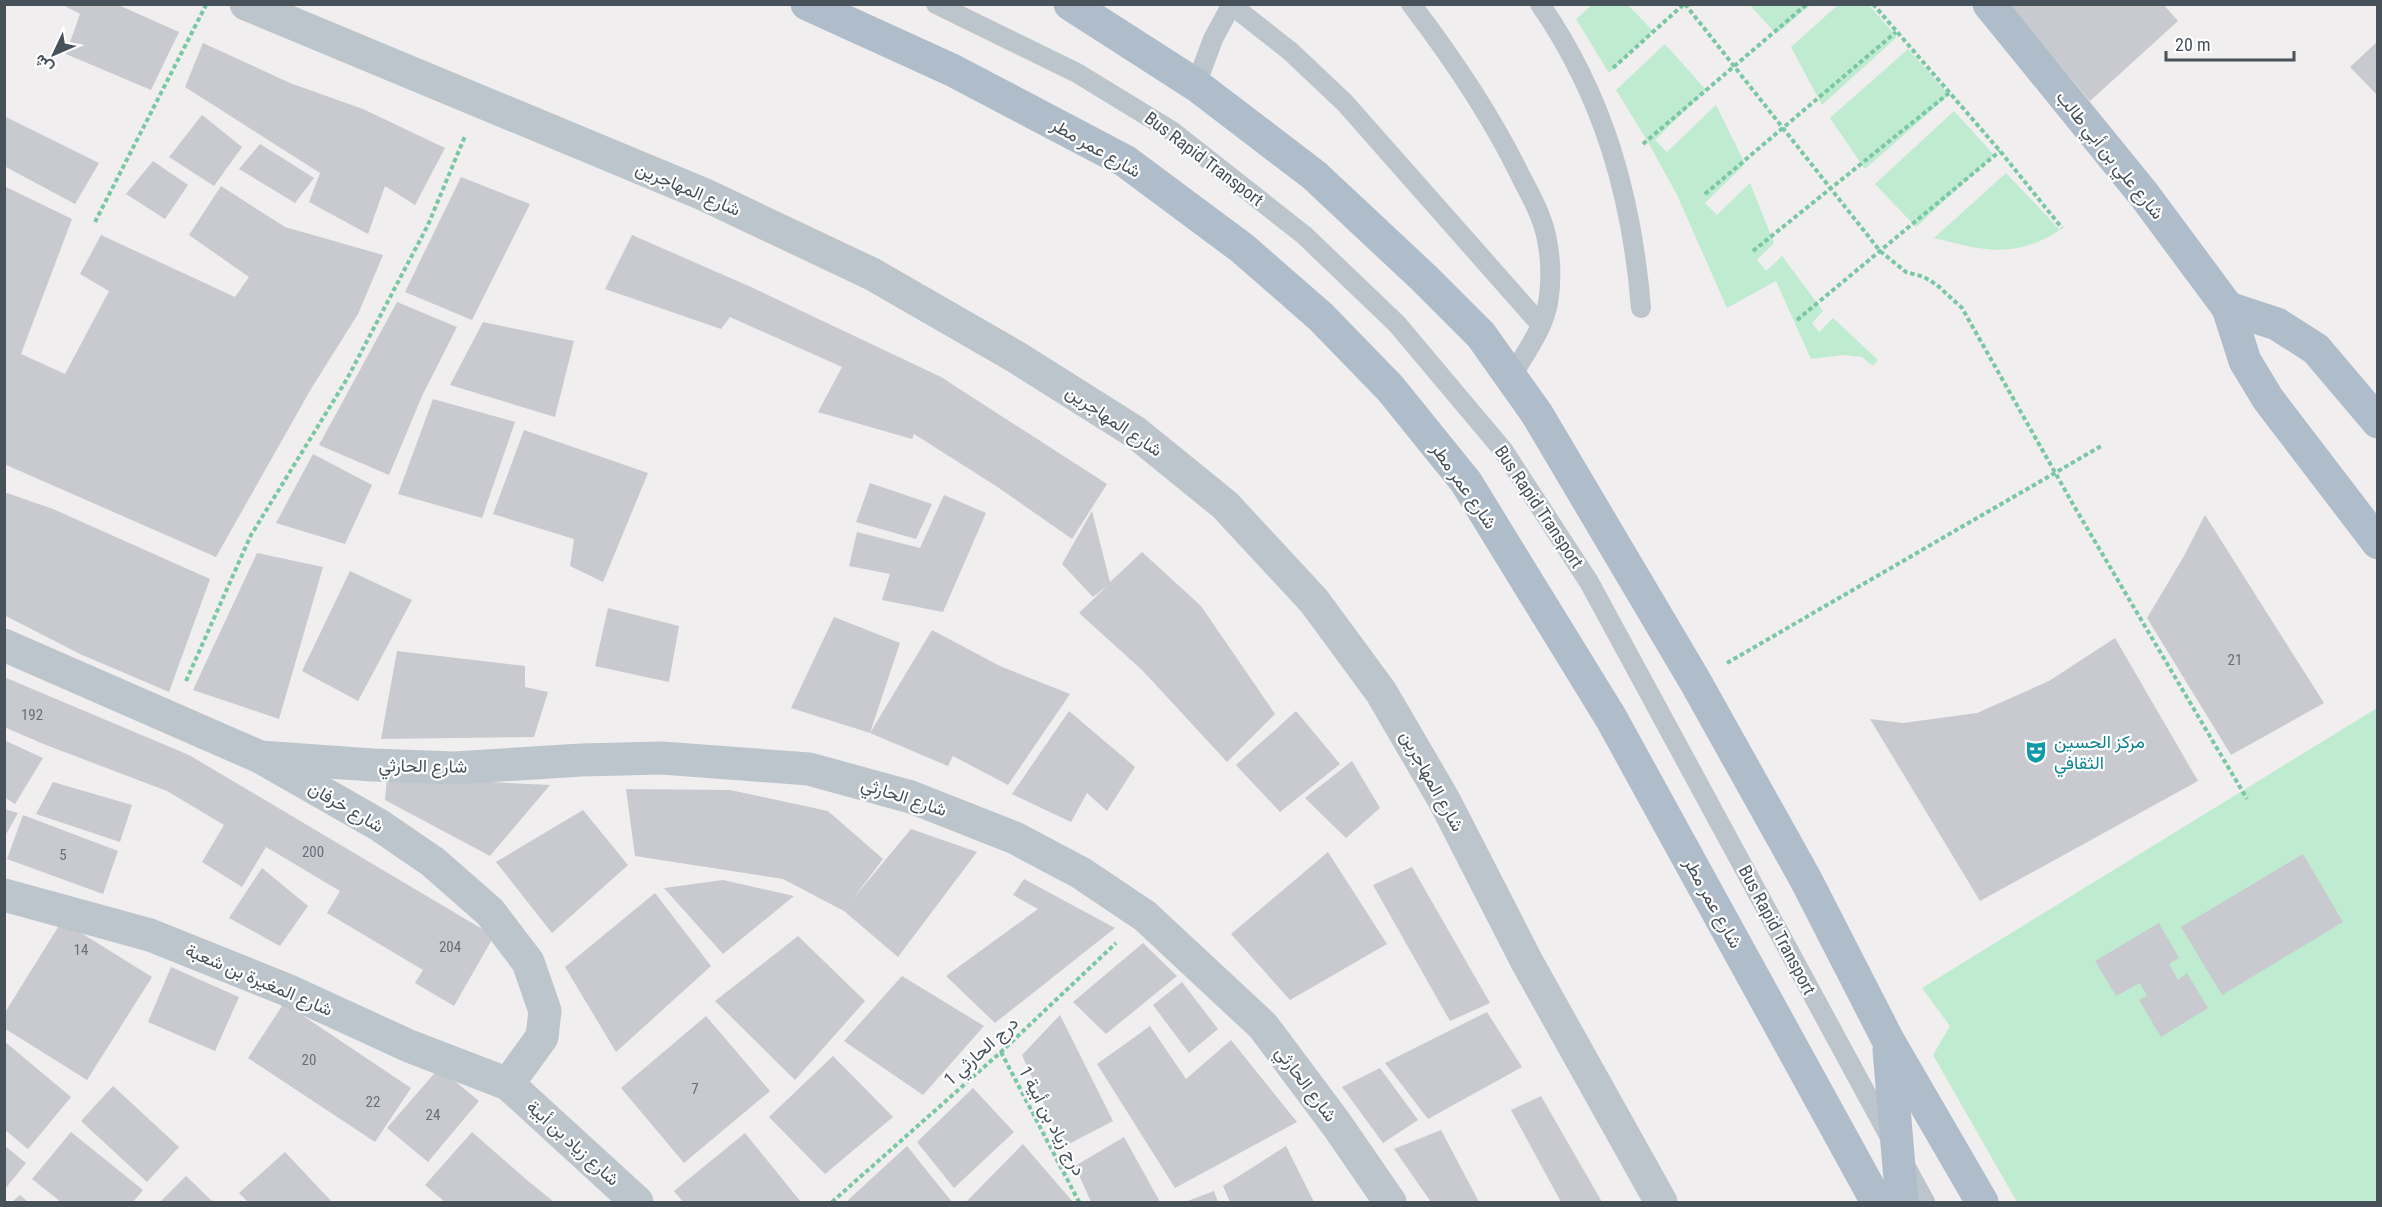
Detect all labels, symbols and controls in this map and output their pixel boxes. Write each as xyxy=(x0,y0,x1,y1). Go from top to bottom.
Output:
north arrow xyxy=(24,24,84,84)
scale bar xyxy=(2166,24,2294,62)
text: 20 m xyxy=(2175,34,2210,55)
text: ش xyxy=(30,51,57,78)
street label: شارع علي بن أبي طالب xyxy=(2048,86,2169,226)
street label: Bus Rapid Transport xyxy=(1141,107,1268,210)
street label: شارع عمر مطر xyxy=(1046,113,1145,183)
street label: شارع المهاجرين xyxy=(632,157,744,222)
street label: شارع المهاجرين xyxy=(1061,381,1167,462)
street label: شارع عمر مطر xyxy=(1425,438,1502,534)
street label: Bus Rapid Transport xyxy=(1491,441,1588,572)
house number: 21 xyxy=(2228,651,2242,669)
house number: 192 xyxy=(21,706,43,724)
street label: شارع المهاجرين xyxy=(1394,727,1469,836)
place label: مركز الحسين الثقافي xyxy=(2054,731,2145,778)
theatre icon: مركز الحسين الثقافي xyxy=(2023,739,2049,765)
street label: شارع الحارثي xyxy=(378,754,468,782)
street label: شارع الحارثي xyxy=(857,773,950,825)
street label: شارع خرفان xyxy=(304,777,388,838)
house number: 200 xyxy=(302,843,324,861)
house number: 5 xyxy=(59,846,67,864)
street label: شارع عمر مطر xyxy=(1678,853,1747,952)
street label: Bus Rapid Transport xyxy=(1735,862,1820,998)
house number: 204 xyxy=(439,938,461,956)
street label: شارع المغيرة بن شعبة xyxy=(182,939,336,1022)
house number: 14 xyxy=(74,941,88,959)
street label: درج الحارثي 1 xyxy=(939,1012,1025,1093)
street label: شارع الحارثي xyxy=(1267,1042,1342,1128)
house number: 20 xyxy=(302,1051,316,1069)
street label: درج زياد بن أبية 1 xyxy=(1013,1062,1090,1180)
house number: 7 xyxy=(691,1080,699,1098)
house number: 22 xyxy=(366,1093,380,1111)
street label: شارع زياد بن أبية xyxy=(521,1096,624,1191)
house number: 24 xyxy=(426,1106,440,1124)

